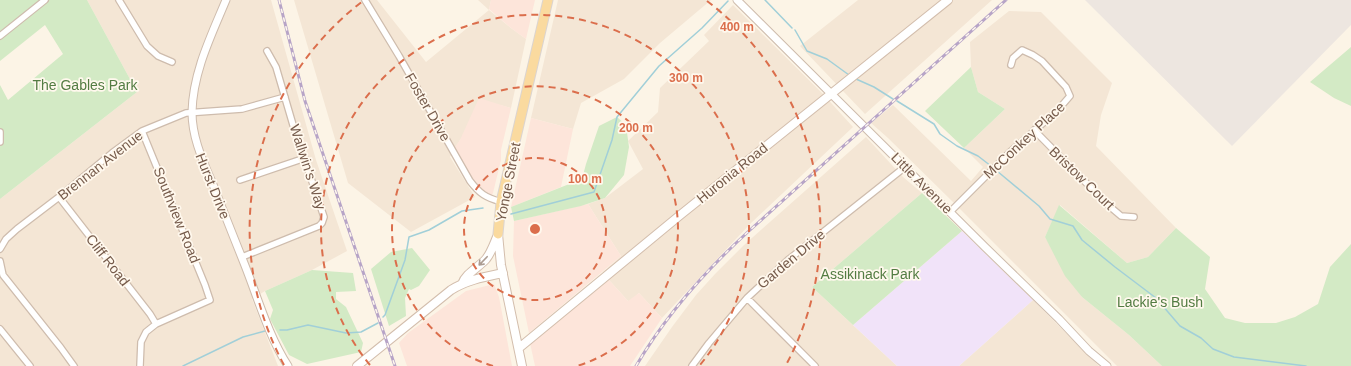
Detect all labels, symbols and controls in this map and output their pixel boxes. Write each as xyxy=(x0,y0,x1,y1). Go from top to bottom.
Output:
text: 400 m xyxy=(720,20,754,34)
street label: Foster Drive xyxy=(402,70,454,144)
text: 300 m xyxy=(669,71,703,85)
park label: The Gables Park xyxy=(32,77,139,93)
street label: McConkey Place xyxy=(980,98,1068,182)
text: 200 m xyxy=(619,121,653,135)
street label: Wallwin's Way xyxy=(287,122,329,212)
street label: Brennan Avenue xyxy=(54,127,146,203)
street label: Huronia Road xyxy=(693,140,771,206)
street label: Yonge Street xyxy=(492,141,524,223)
street label: Bristow Court xyxy=(1046,143,1118,213)
street label: Little Avenue xyxy=(888,149,956,217)
street label: Hurst Drive xyxy=(192,151,234,222)
street label: Southview Road xyxy=(150,165,204,265)
text: 100 m xyxy=(568,172,602,186)
centre of rings xyxy=(528,222,542,236)
street label: Garden Drive xyxy=(754,226,828,292)
street label: Cliff Road xyxy=(83,231,133,289)
one-way arrow xyxy=(478,256,488,266)
park label: Assikinack Park xyxy=(821,266,920,282)
park label: Lackie's Bush xyxy=(1117,294,1203,310)

